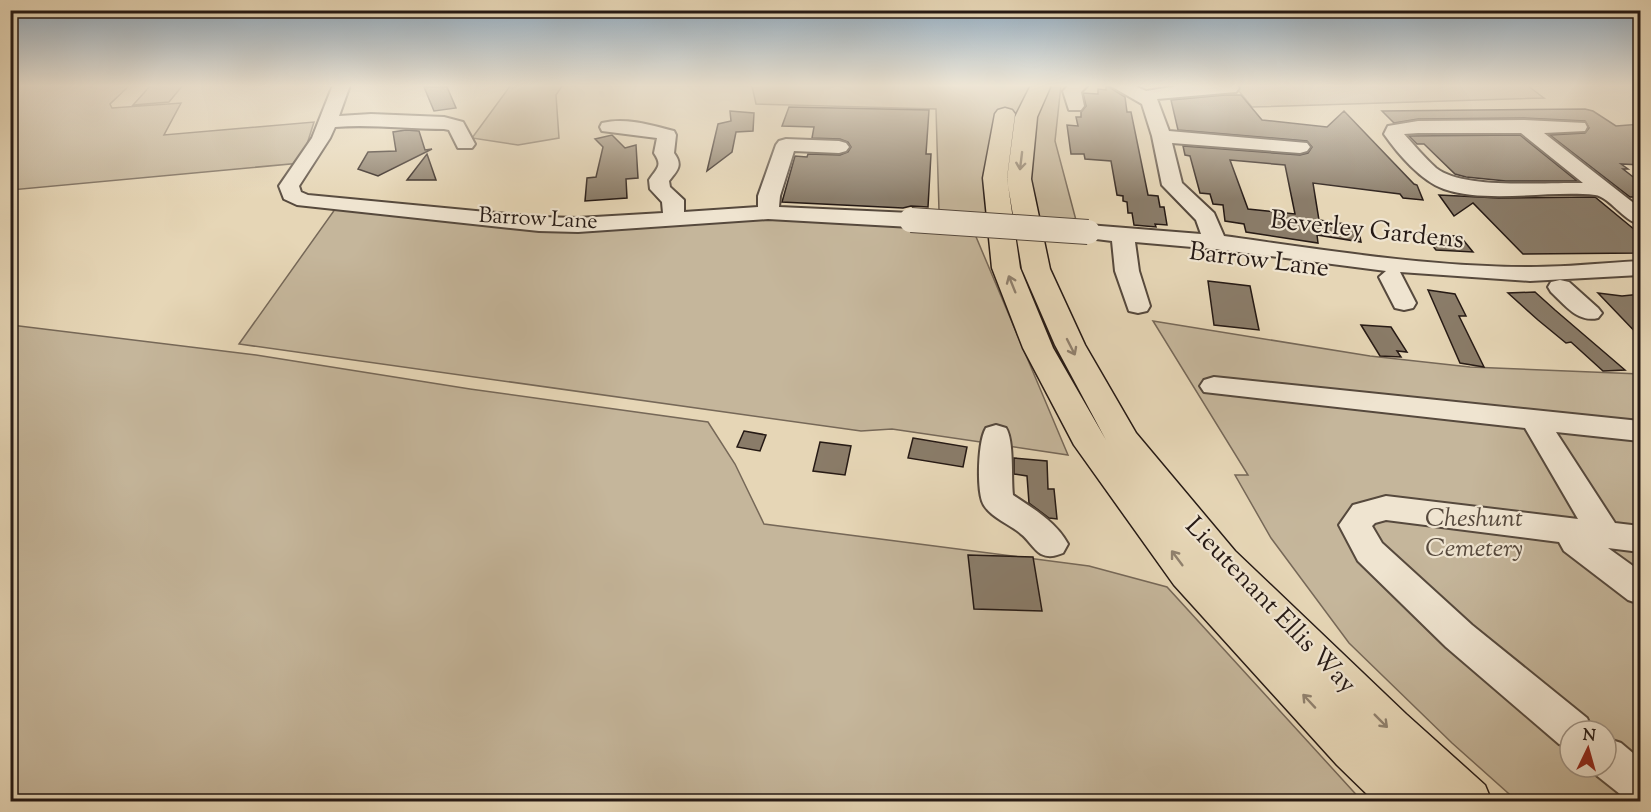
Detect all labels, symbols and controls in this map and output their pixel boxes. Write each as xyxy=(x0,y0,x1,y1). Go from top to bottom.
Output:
one-way arrow xyxy=(1015,151,1026,171)
street label: Barrow Lane xyxy=(478,201,598,239)
street label: Beverley Gardens xyxy=(1268,202,1466,260)
street label: Barrow Lane xyxy=(1187,234,1331,288)
one-way arrow xyxy=(1006,276,1017,294)
one-way arrow xyxy=(1066,337,1078,355)
park label: Cheshunt Cemetery xyxy=(1425,501,1523,568)
street label: Lieutenant Ellis Way xyxy=(1176,509,1364,703)
one-way arrow xyxy=(1170,551,1183,567)
one-way arrow xyxy=(1302,694,1316,709)
one-way arrow xyxy=(1374,714,1389,729)
north arrow xyxy=(1558,719,1618,779)
text: N xyxy=(1582,725,1597,749)

